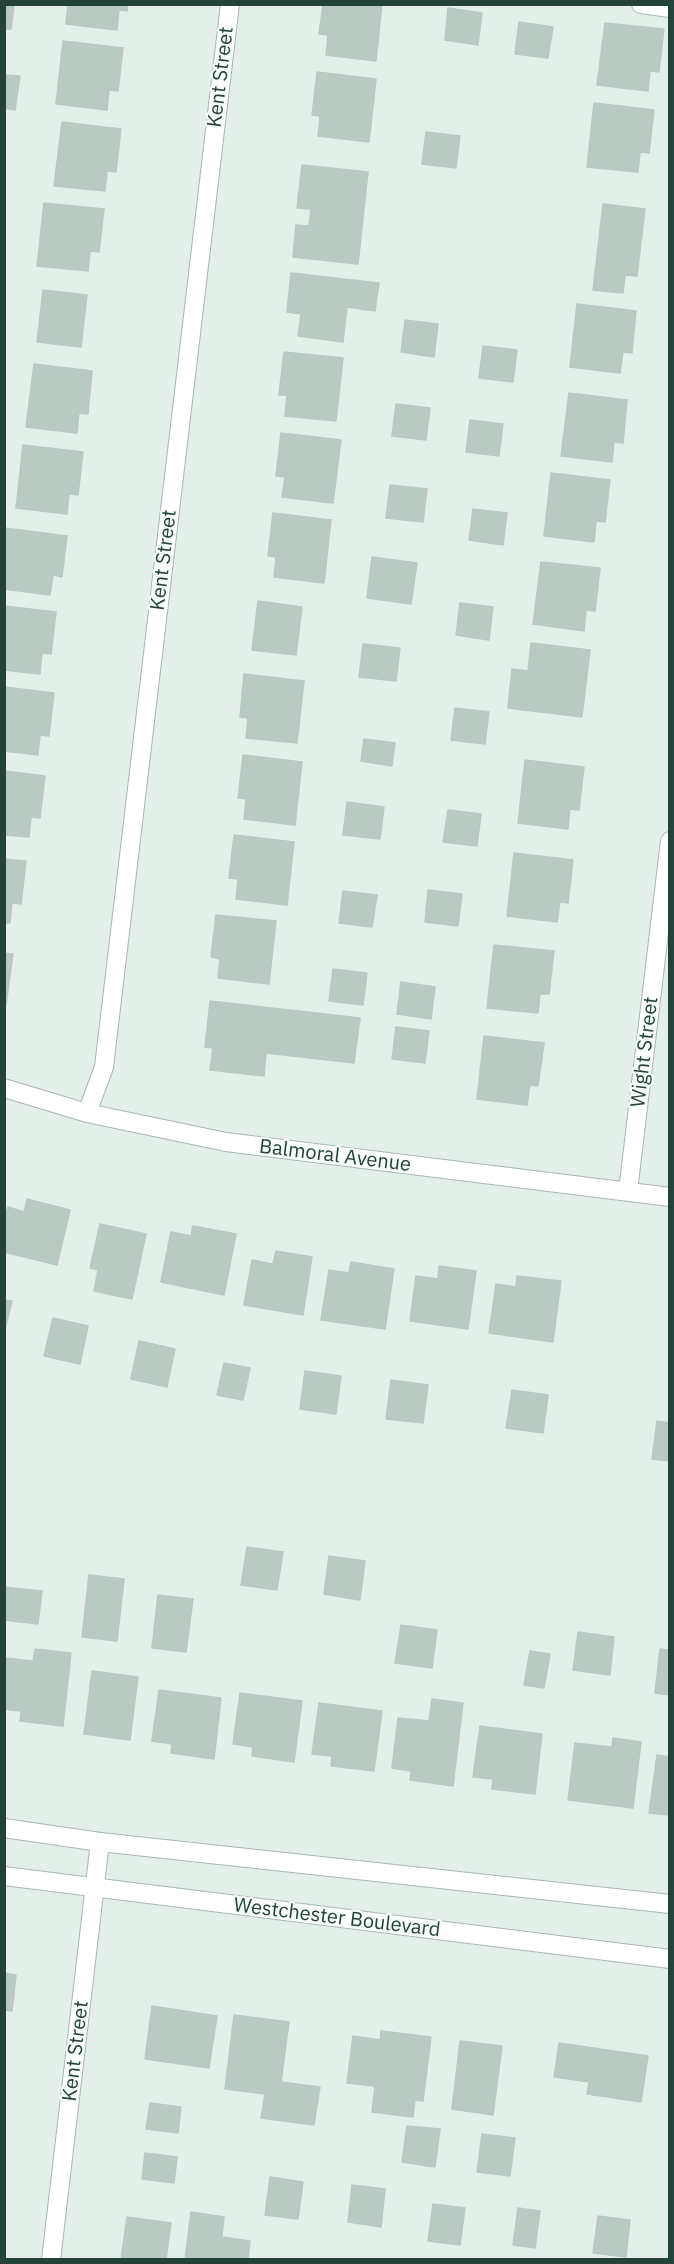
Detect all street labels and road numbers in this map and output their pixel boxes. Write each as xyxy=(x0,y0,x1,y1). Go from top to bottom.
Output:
street label: Kent Street xyxy=(203,25,239,129)
street label: Kent Street xyxy=(146,508,182,612)
street label: Wight Street xyxy=(626,995,664,1109)
street label: Balmoral Avenue xyxy=(258,1135,412,1177)
street label: Westchester Boulevard xyxy=(232,1893,442,1943)
street label: Kent Street xyxy=(58,1999,94,2103)

